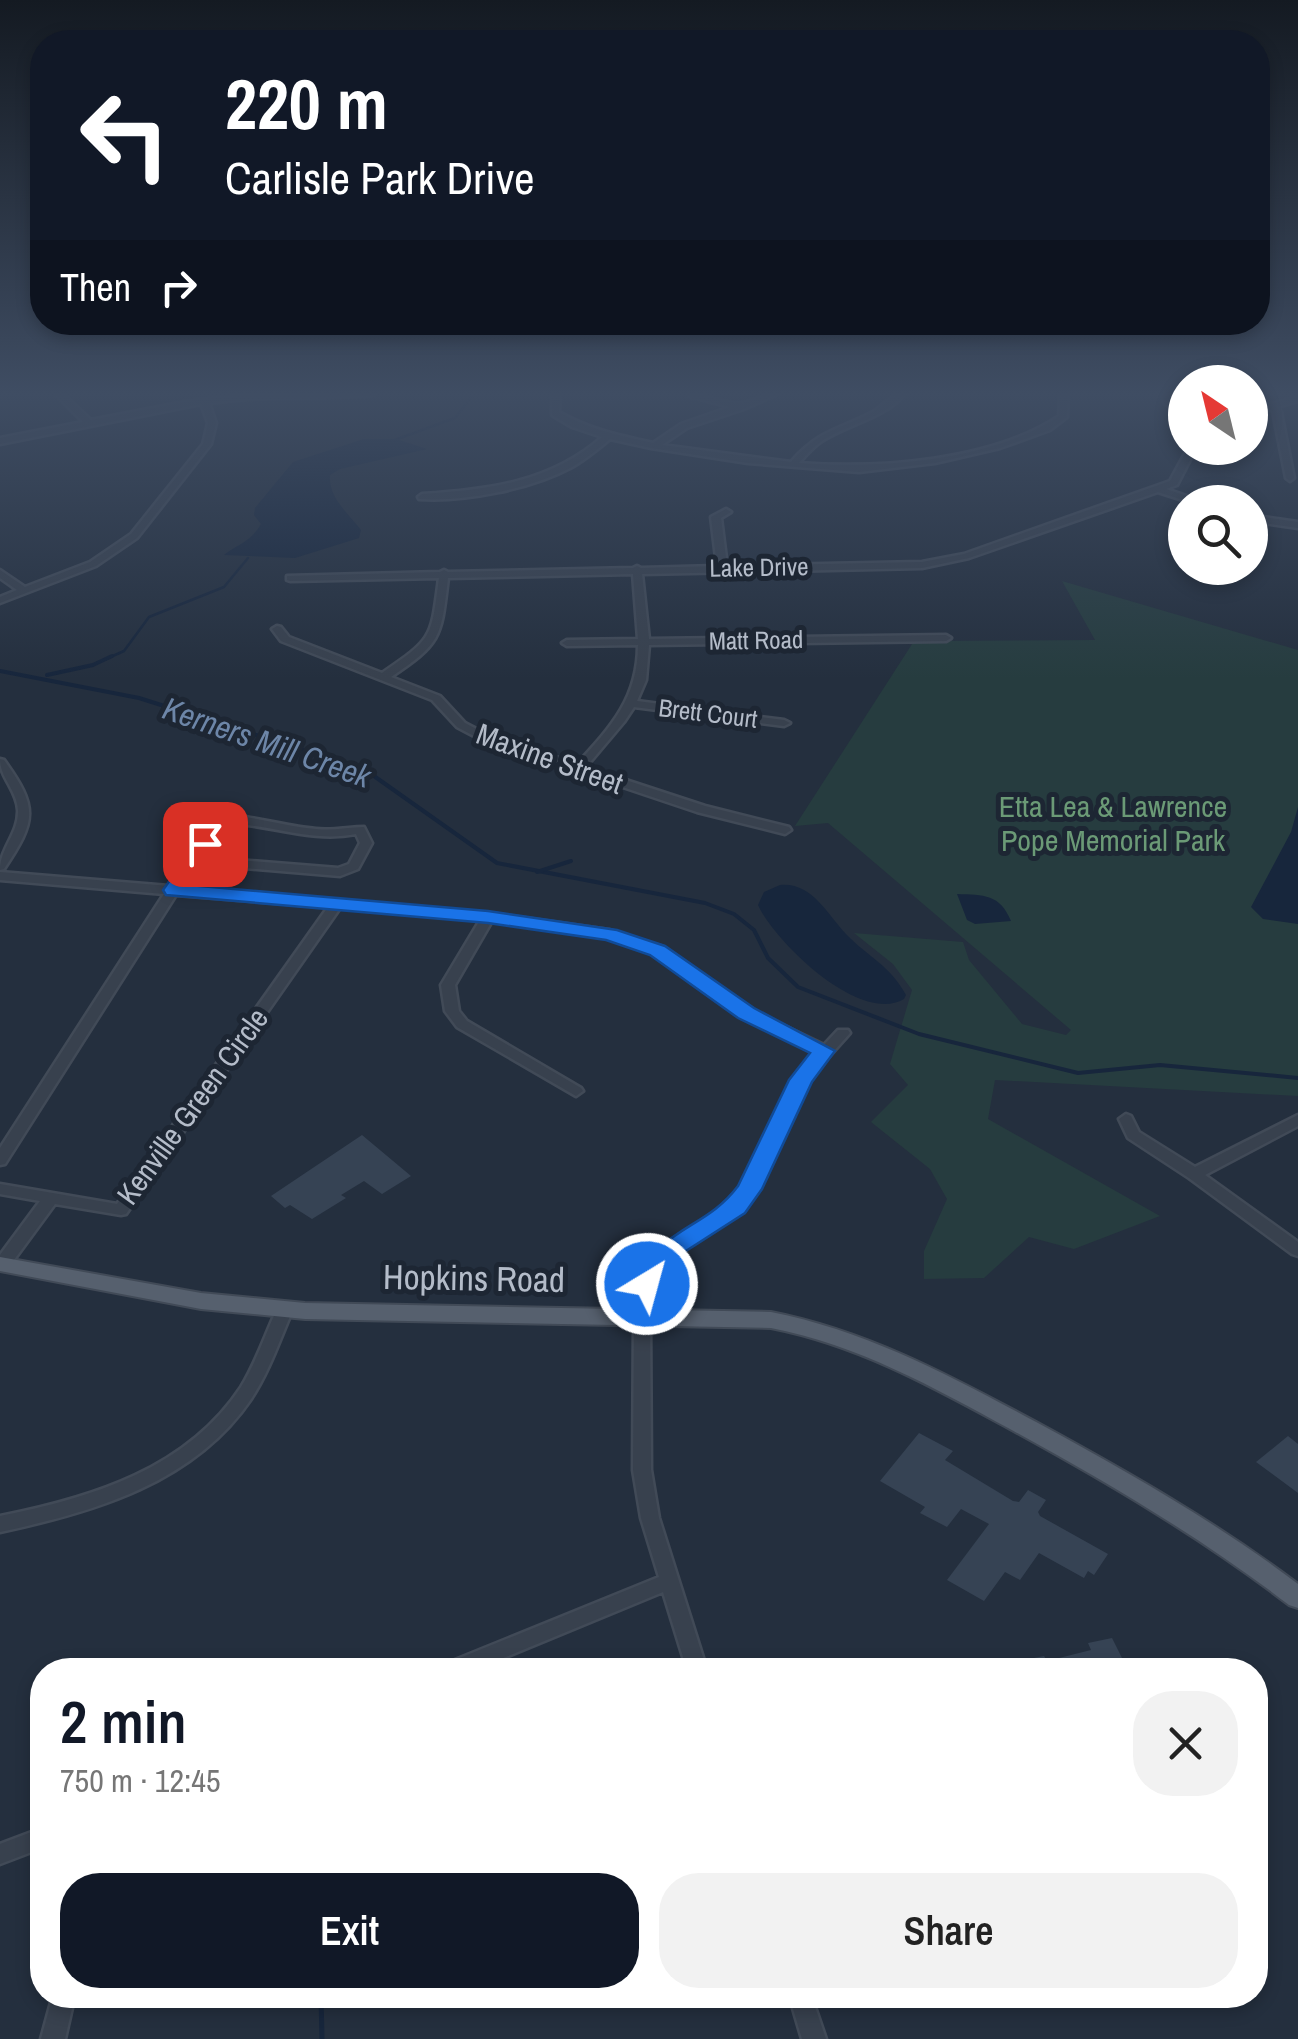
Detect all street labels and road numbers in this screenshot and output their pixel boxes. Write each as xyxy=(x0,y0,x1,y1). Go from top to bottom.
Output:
street label: Lake Drive xyxy=(709,549,809,585)
street label: Matt Road xyxy=(708,622,804,658)
street label: Brett Court xyxy=(657,690,760,736)
street label: Maxine Street xyxy=(471,713,629,803)
street label: Kenville Green Circle xyxy=(107,1000,277,1212)
street label: Hopkins Road xyxy=(383,1253,565,1303)

